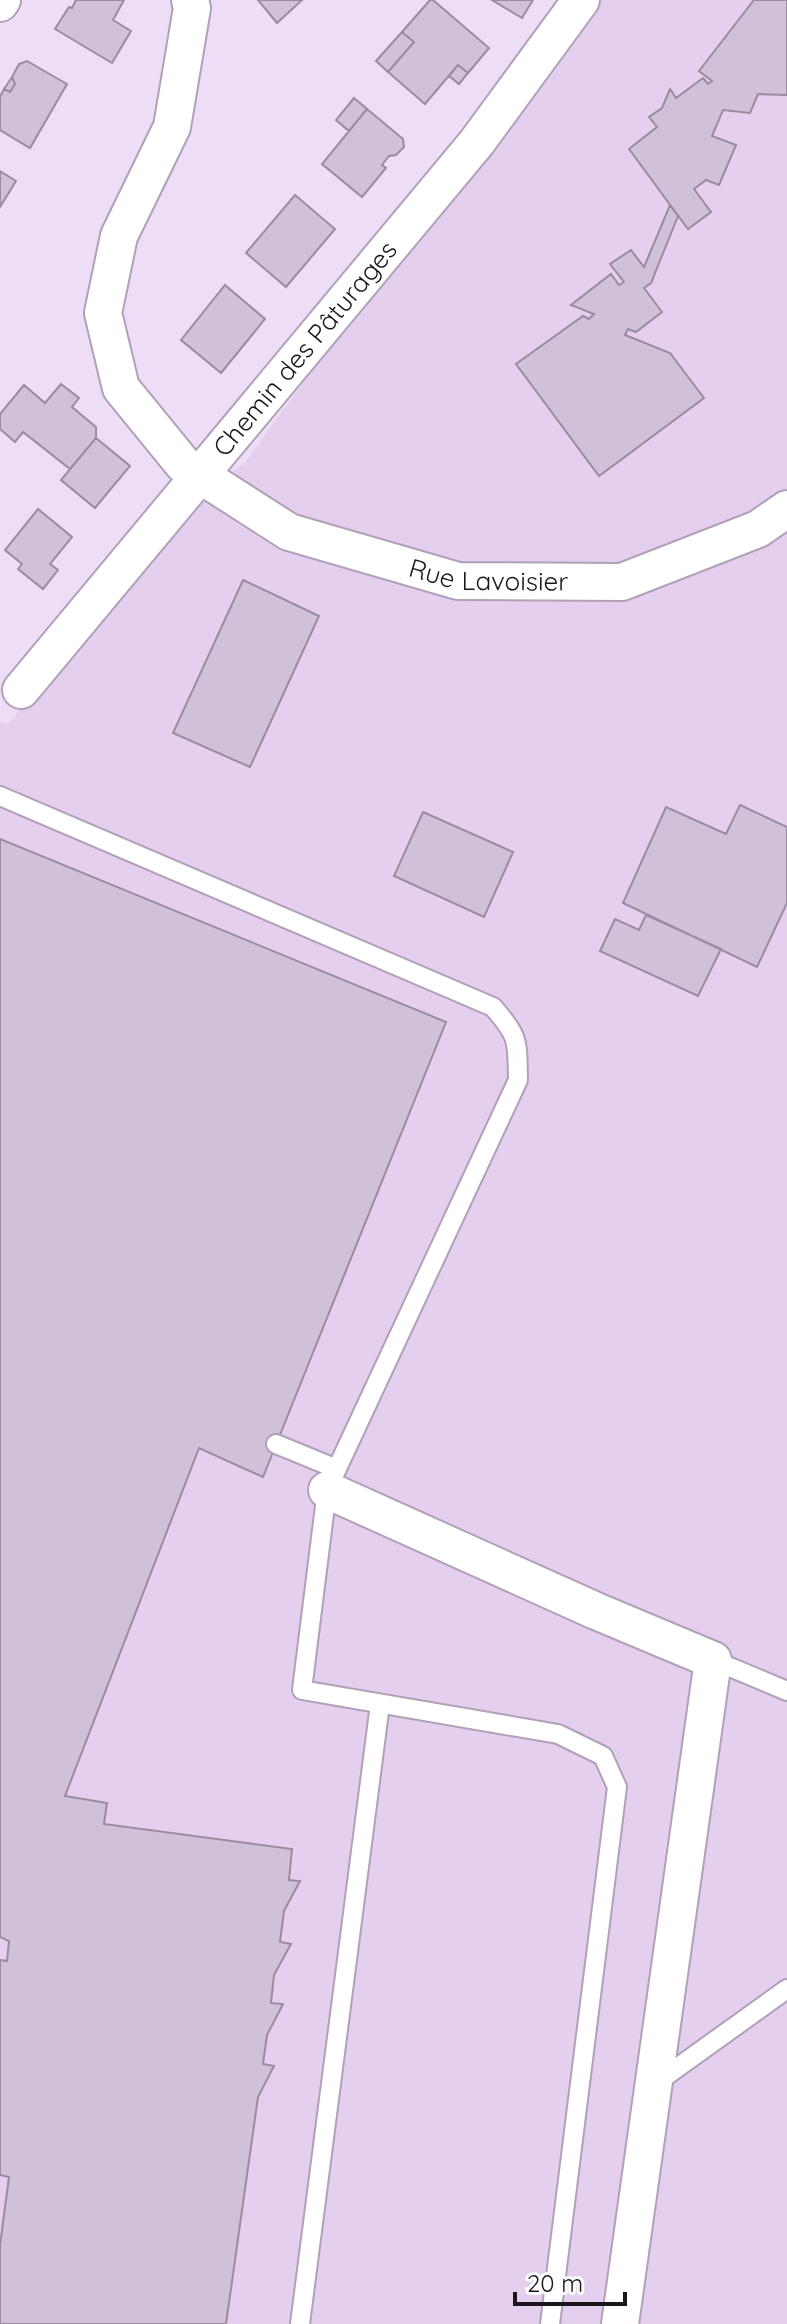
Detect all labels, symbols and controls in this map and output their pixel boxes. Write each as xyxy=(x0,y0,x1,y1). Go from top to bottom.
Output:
street label: Chemin des Pâturages xyxy=(205,234,404,463)
street label: Rue Lavoisier xyxy=(405,551,568,598)
scale bar xyxy=(515,2256,625,2306)
text: 20 m xyxy=(527,2268,583,2298)

